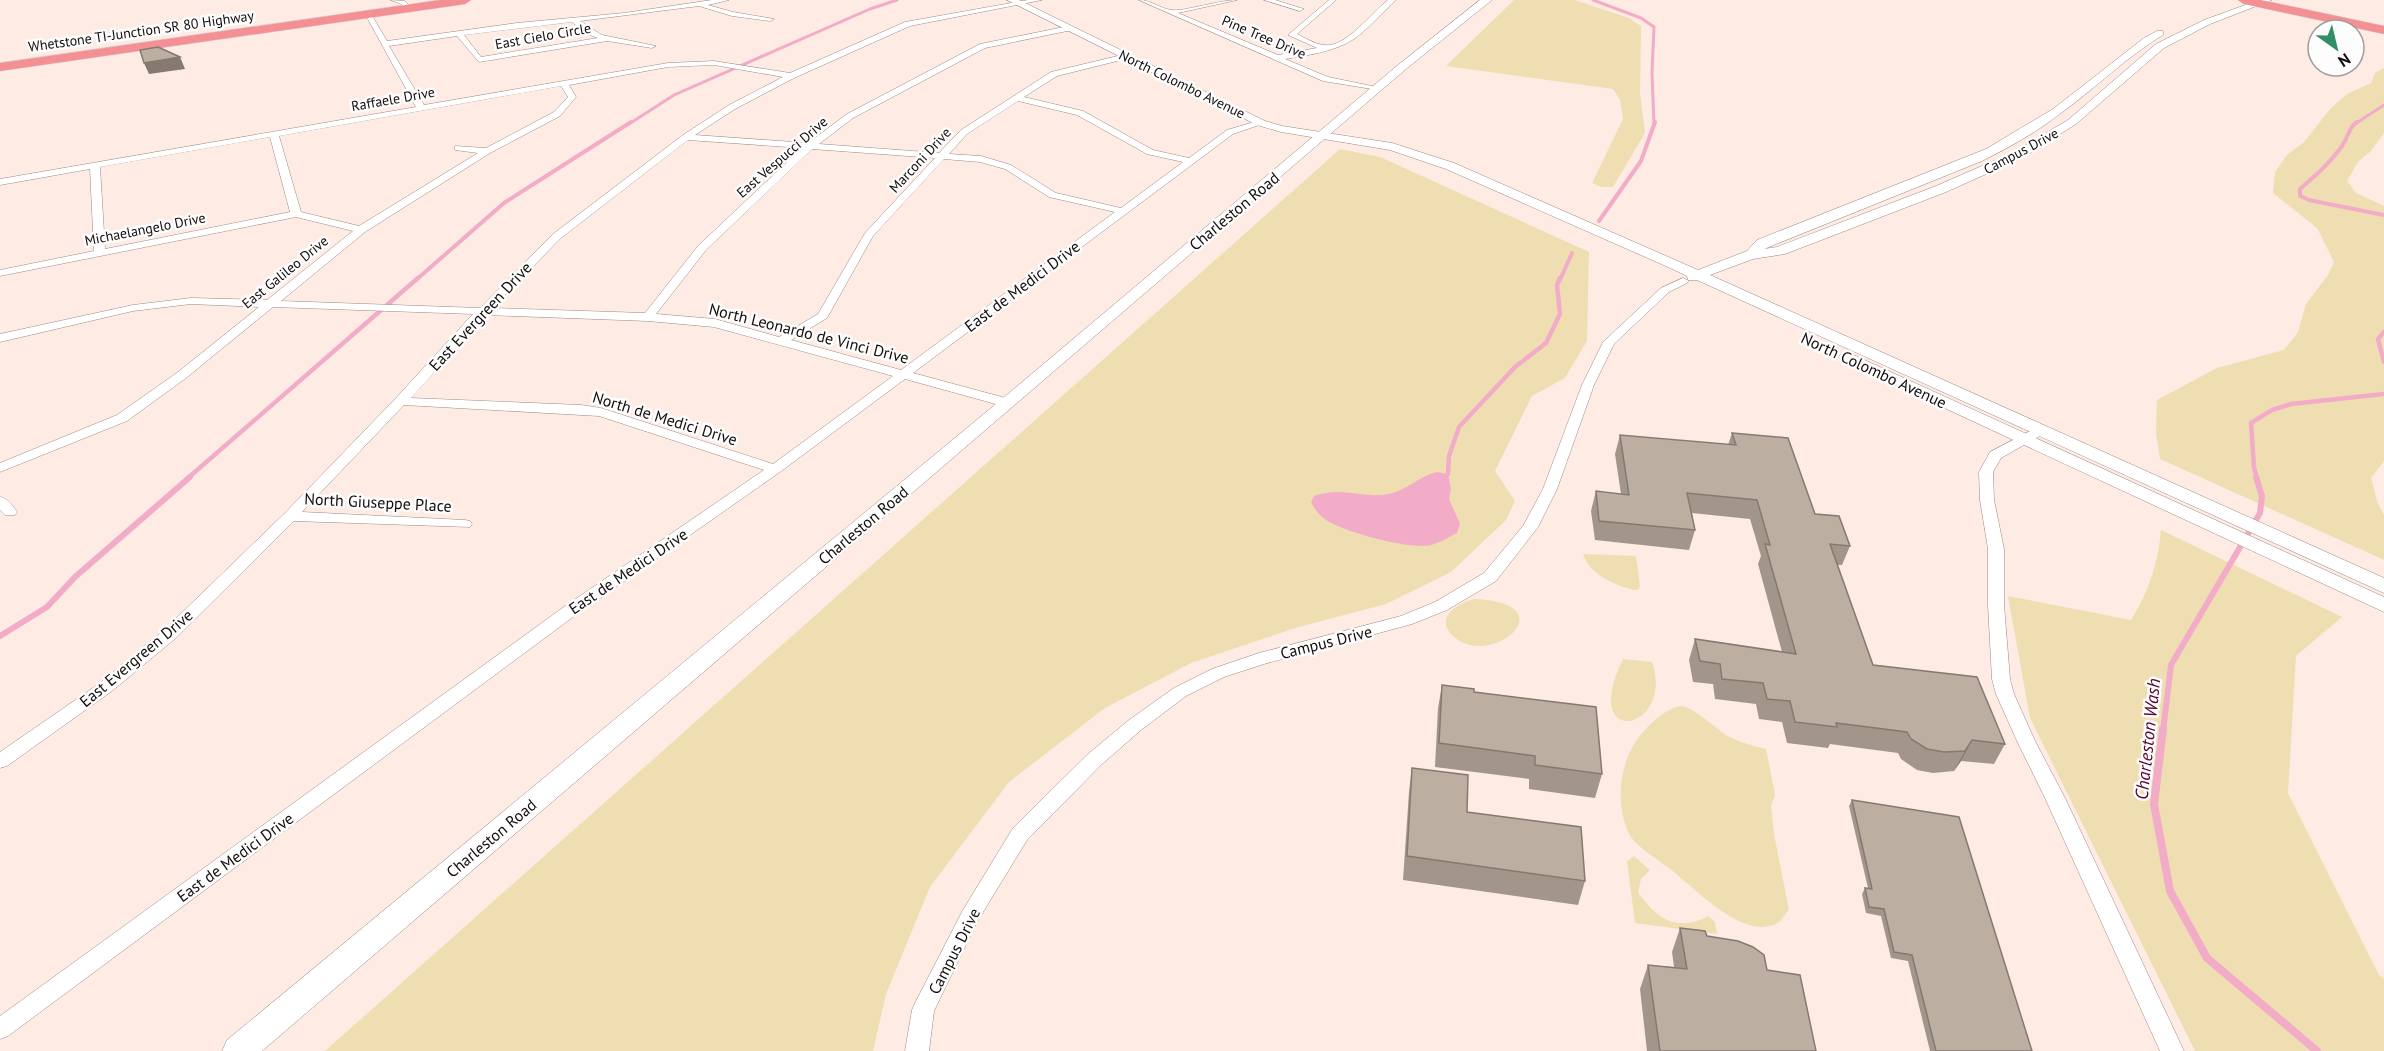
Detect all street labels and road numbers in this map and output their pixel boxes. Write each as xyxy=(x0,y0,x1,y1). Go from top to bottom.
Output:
street label: Whetstone TI-Junction SR 80 Highway xyxy=(27,6,255,56)
street label: Pine Tree Drive xyxy=(1219,11,1309,63)
street label: East Cielo Circle xyxy=(494,19,592,53)
street label: North Colombo Avenue xyxy=(1116,46,1248,122)
street label: Raffaele Drive xyxy=(350,83,436,115)
street label: East Vespucci Drive xyxy=(733,113,831,201)
street label: Marconi Drive xyxy=(885,124,955,196)
street label: Campus Drive xyxy=(1980,124,2062,178)
street label: Charleston Road xyxy=(1185,167,1283,255)
street label: Michaelangelo Drive xyxy=(83,208,207,250)
street label: East Galileo Drive xyxy=(238,232,332,312)
street label: East de Medici Drive xyxy=(960,236,1084,336)
street label: East Evergreen Drive xyxy=(424,257,536,375)
street label: North Leonardo de Vinci Drive xyxy=(707,298,911,368)
street label: North Colombo Avenue xyxy=(1798,328,1950,412)
street label: North de Medici Drive xyxy=(590,387,740,449)
street label: Charleston Road xyxy=(814,481,912,569)
street label: North Giuseppe Place xyxy=(304,488,452,516)
street label: East de Medici Drive xyxy=(565,524,691,618)
street label: East Evergreen Drive xyxy=(75,605,197,711)
street label: Campus Drive xyxy=(1278,621,1374,663)
street label: Charleston Road xyxy=(442,794,540,882)
street label: East de Medici Drive xyxy=(173,808,297,906)
street label: Campus Drive xyxy=(924,905,984,997)

